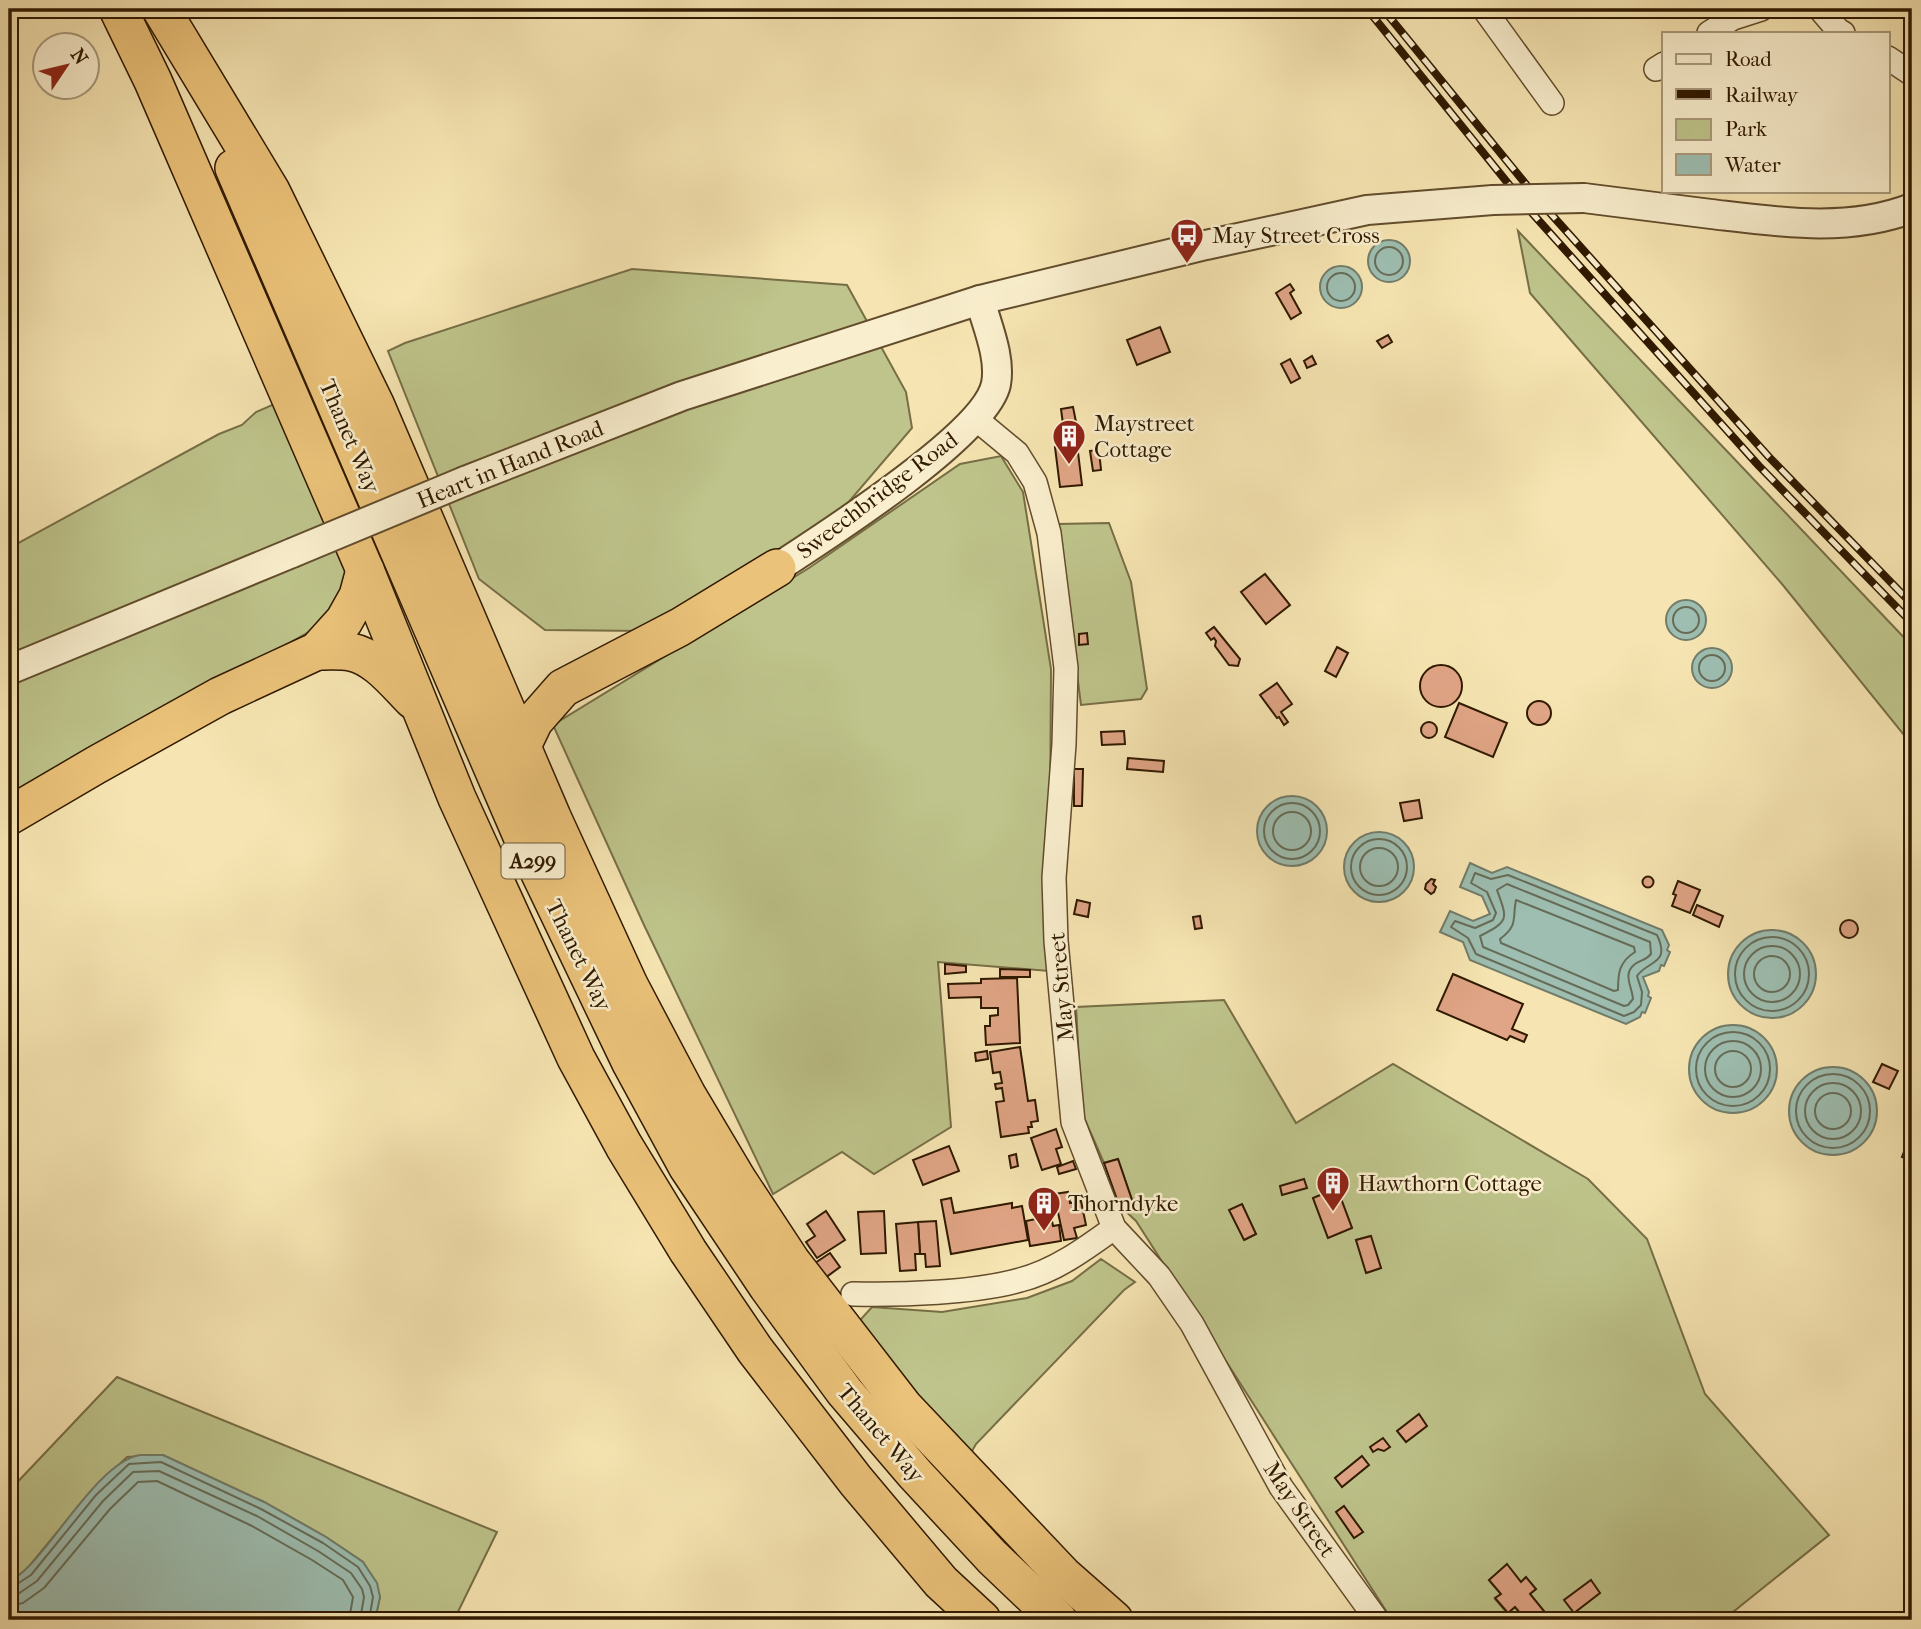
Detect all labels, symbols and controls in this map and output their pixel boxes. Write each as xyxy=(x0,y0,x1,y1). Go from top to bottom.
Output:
north arrow xyxy=(32,32,102,102)
legend xyxy=(1662,32,1890,192)
text: N xyxy=(66,45,93,70)
text: Road xyxy=(1725,47,1772,71)
text: Railway xyxy=(1725,83,1799,107)
text: Park xyxy=(1725,117,1767,141)
text: Water xyxy=(1724,153,1781,177)
bus stop icon: May Street Cross xyxy=(1168,216,1206,265)
place label: May Street Cross xyxy=(1212,222,1380,249)
street label: Thanet Way xyxy=(314,375,386,498)
place label: Maystreet Cottage xyxy=(1094,410,1195,463)
street label: Heart in Hand Road xyxy=(413,415,608,514)
building icon: Maystreet Cottage xyxy=(1050,417,1088,466)
street label: Sweechbridge Road xyxy=(792,426,963,565)
road number: A299 xyxy=(502,844,564,878)
street label: Thanet Way xyxy=(540,895,617,1016)
street label: May Street xyxy=(1043,931,1080,1043)
building icon: Hawthorn Cottage xyxy=(1314,1164,1352,1213)
place label: Hawthorn Cottage xyxy=(1358,1170,1542,1197)
building icon: Thorndyke xyxy=(1025,1184,1063,1233)
place label: Thorndyke xyxy=(1068,1190,1178,1217)
street label: Thanet Way xyxy=(831,1378,930,1489)
street label: May Street xyxy=(1258,1456,1341,1562)

